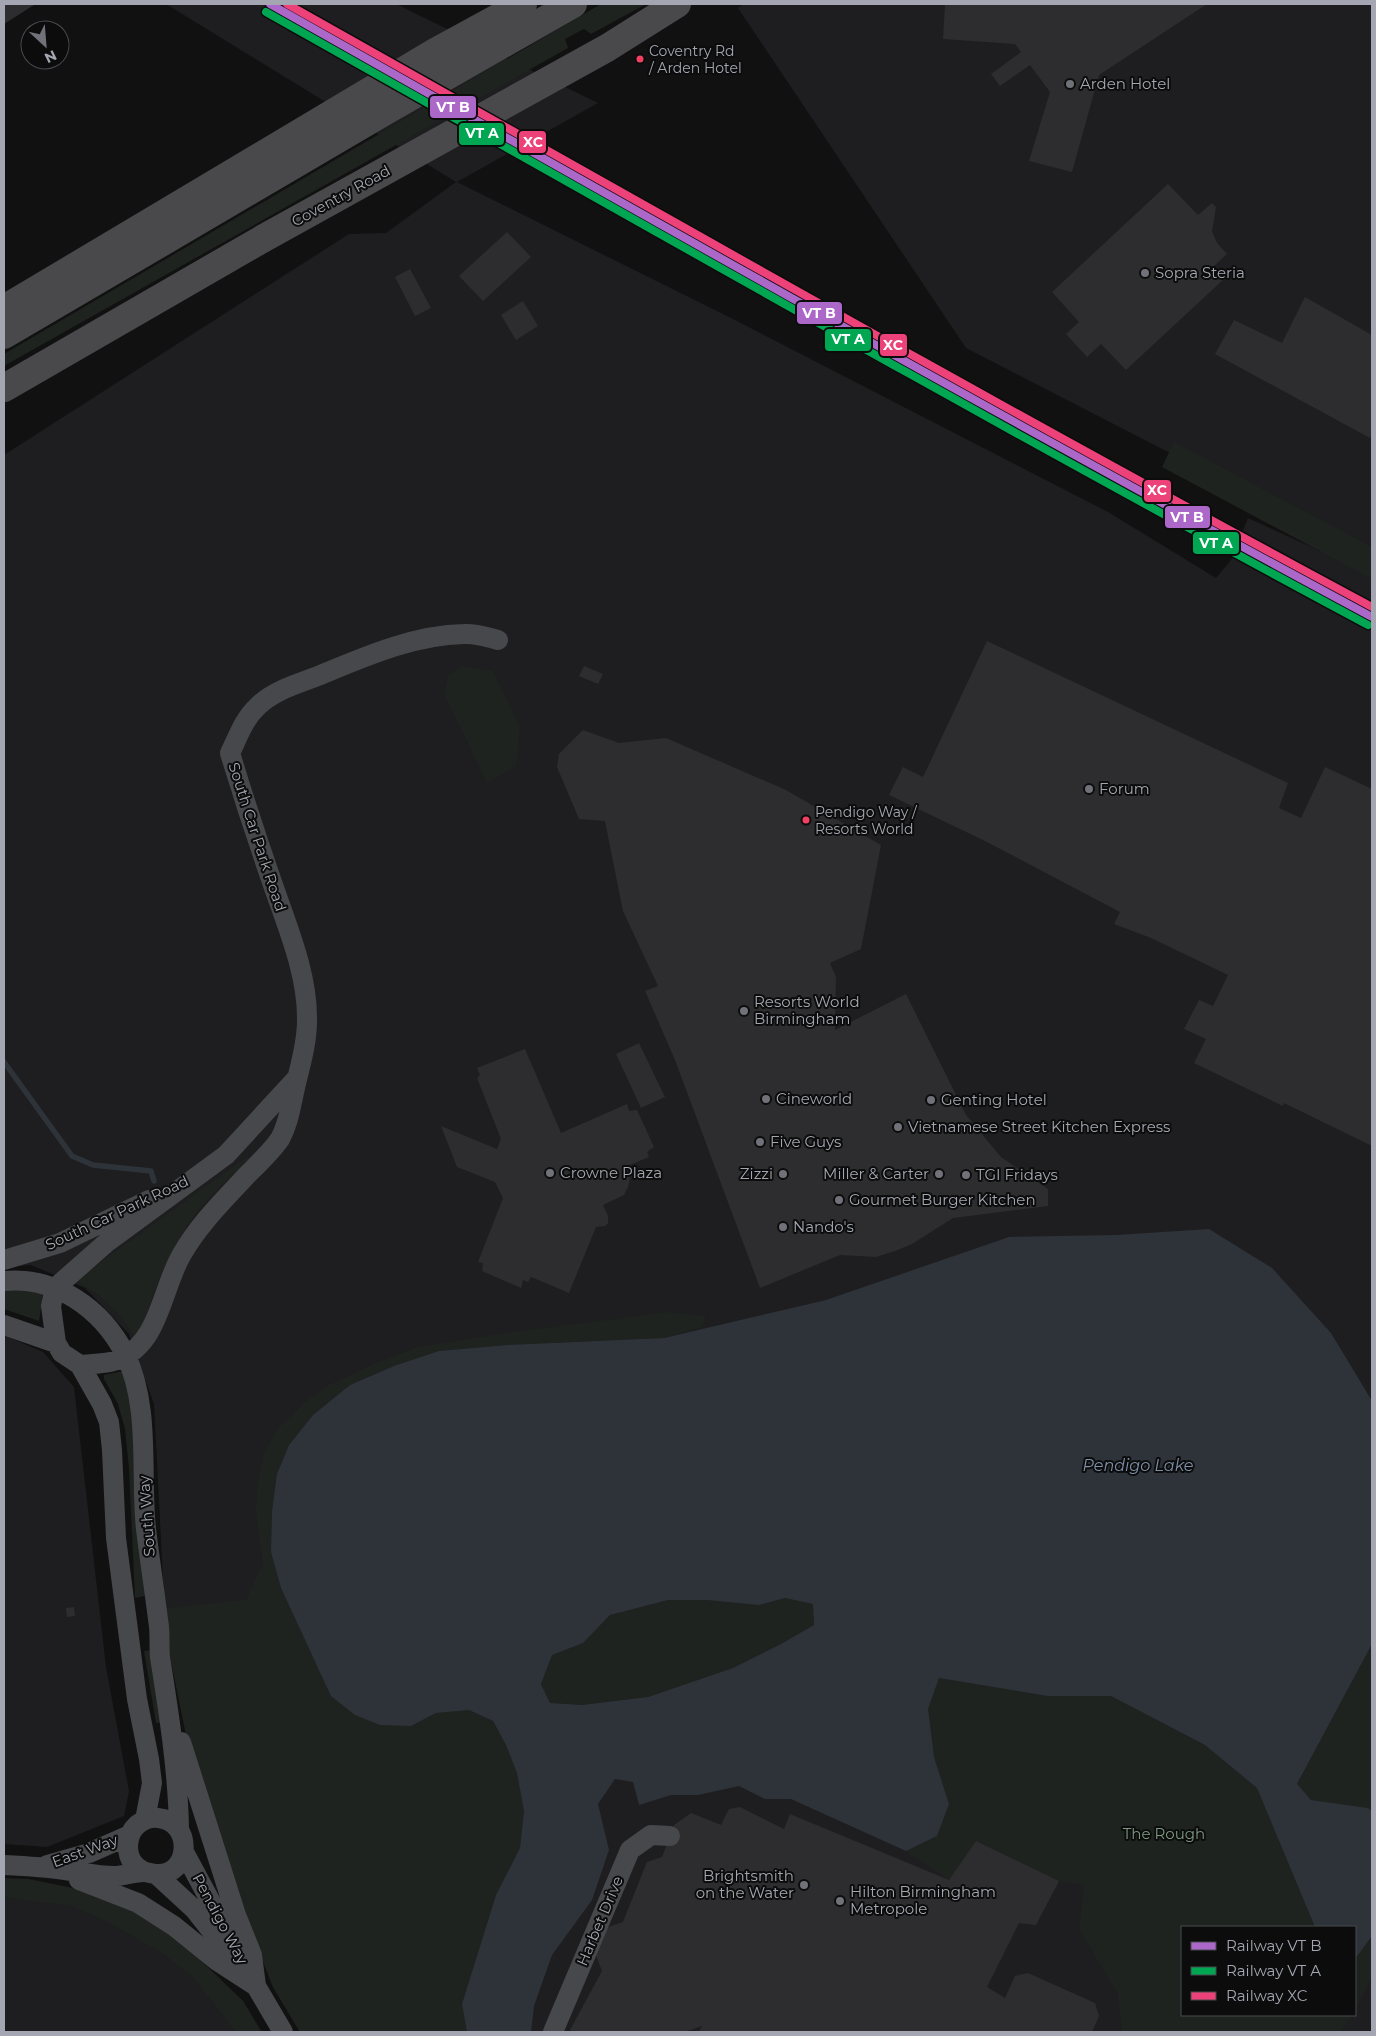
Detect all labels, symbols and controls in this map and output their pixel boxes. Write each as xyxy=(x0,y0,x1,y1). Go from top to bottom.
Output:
north arrow xyxy=(20,20,70,70)
place label: Coventry Rd / Arden Hotel xyxy=(648,42,742,77)
text: N xyxy=(42,46,60,67)
marker: Coventry Rd / Arden Hotel xyxy=(635,54,645,64)
place label: Arden Hotel xyxy=(1080,74,1170,93)
marker: Arden Hotel xyxy=(1064,78,1076,90)
line badge: VT B xyxy=(429,95,477,119)
text: VT B xyxy=(435,98,470,116)
line badge: VT A xyxy=(458,122,505,146)
text: VT A xyxy=(464,124,499,142)
line badge: XC xyxy=(518,130,547,154)
text: XC xyxy=(523,133,543,151)
street label: Coventry Road xyxy=(288,161,393,231)
place label: Sopra Steria xyxy=(1155,263,1245,282)
marker: Sopra Steria xyxy=(1139,267,1151,279)
line badge: VT B xyxy=(796,301,843,325)
text: VT B xyxy=(801,304,836,322)
line badge: VT A xyxy=(824,328,872,352)
text: VT A xyxy=(830,330,865,348)
line badge: XC xyxy=(879,333,908,357)
text: XC xyxy=(883,336,903,354)
line badge: XC xyxy=(1143,479,1172,503)
text: XC xyxy=(1147,481,1167,499)
line badge: VT B xyxy=(1164,505,1211,529)
text: VT B xyxy=(1169,508,1204,526)
line badge: VT A xyxy=(1192,531,1240,555)
text: VT A xyxy=(1198,534,1233,552)
street label: South Car Park Road xyxy=(224,760,291,914)
place label: Forum xyxy=(1099,779,1150,798)
marker: Forum xyxy=(1083,783,1095,795)
place label: Pendigo Way / Resorts World xyxy=(815,803,918,838)
marker: Pendigo Way / Resorts World xyxy=(801,815,811,825)
place label: Resorts World Birmingham xyxy=(754,992,860,1028)
marker: Resorts World Birmingham xyxy=(738,1005,750,1017)
place label: Cineworld xyxy=(776,1089,852,1108)
place label: Genting Hotel xyxy=(941,1090,1047,1109)
marker: Cineworld xyxy=(760,1093,772,1105)
marker: Genting Hotel xyxy=(925,1094,937,1106)
place label: Vietnamese Street Kitchen Express xyxy=(908,1117,1170,1136)
marker: Vietnamese Street Kitchen Express xyxy=(892,1121,904,1133)
place label: Five Guys xyxy=(770,1132,841,1151)
marker: Five Guys xyxy=(754,1136,766,1148)
place label: Crowne Plaza xyxy=(560,1163,662,1182)
place label: Zizzi xyxy=(740,1164,773,1183)
place label: Miller & Carter xyxy=(823,1164,929,1183)
place label: TGI Fridays xyxy=(976,1165,1058,1184)
marker: Crowne Plaza xyxy=(544,1167,556,1179)
marker: Zizzi xyxy=(777,1168,789,1180)
marker: Miller & Carter xyxy=(933,1168,945,1180)
marker: TGI Fridays xyxy=(960,1169,972,1181)
street label: South Car Park Road xyxy=(42,1171,191,1254)
place label: Gourmet Burger Kitchen xyxy=(849,1190,1036,1209)
marker: Gourmet Burger Kitchen xyxy=(833,1194,845,1206)
place label: Nando's xyxy=(793,1217,854,1236)
marker: Nando's xyxy=(777,1221,789,1233)
water label: Pendigo Lake xyxy=(1082,1456,1194,1475)
street label: South Way xyxy=(134,1474,159,1557)
park label: The Rough xyxy=(1123,1824,1205,1843)
street label: East Way xyxy=(49,1830,121,1871)
place label: Brightsmith on the Water xyxy=(696,1866,794,1902)
street label: Pendigo Way xyxy=(189,1870,253,1968)
street label: Harbet Drive xyxy=(572,1873,627,1968)
marker: Brightsmith on the Water xyxy=(798,1879,810,1891)
place label: Hilton Birmingham Metropole xyxy=(850,1882,996,1918)
marker: Hilton Birmingham Metropole xyxy=(834,1895,846,1907)
legend xyxy=(1181,1926,1356,2016)
text: Railway VT B xyxy=(1226,1936,1321,1955)
text: Railway VT A xyxy=(1226,1961,1321,1980)
text: Railway XC xyxy=(1226,1986,1308,2005)

